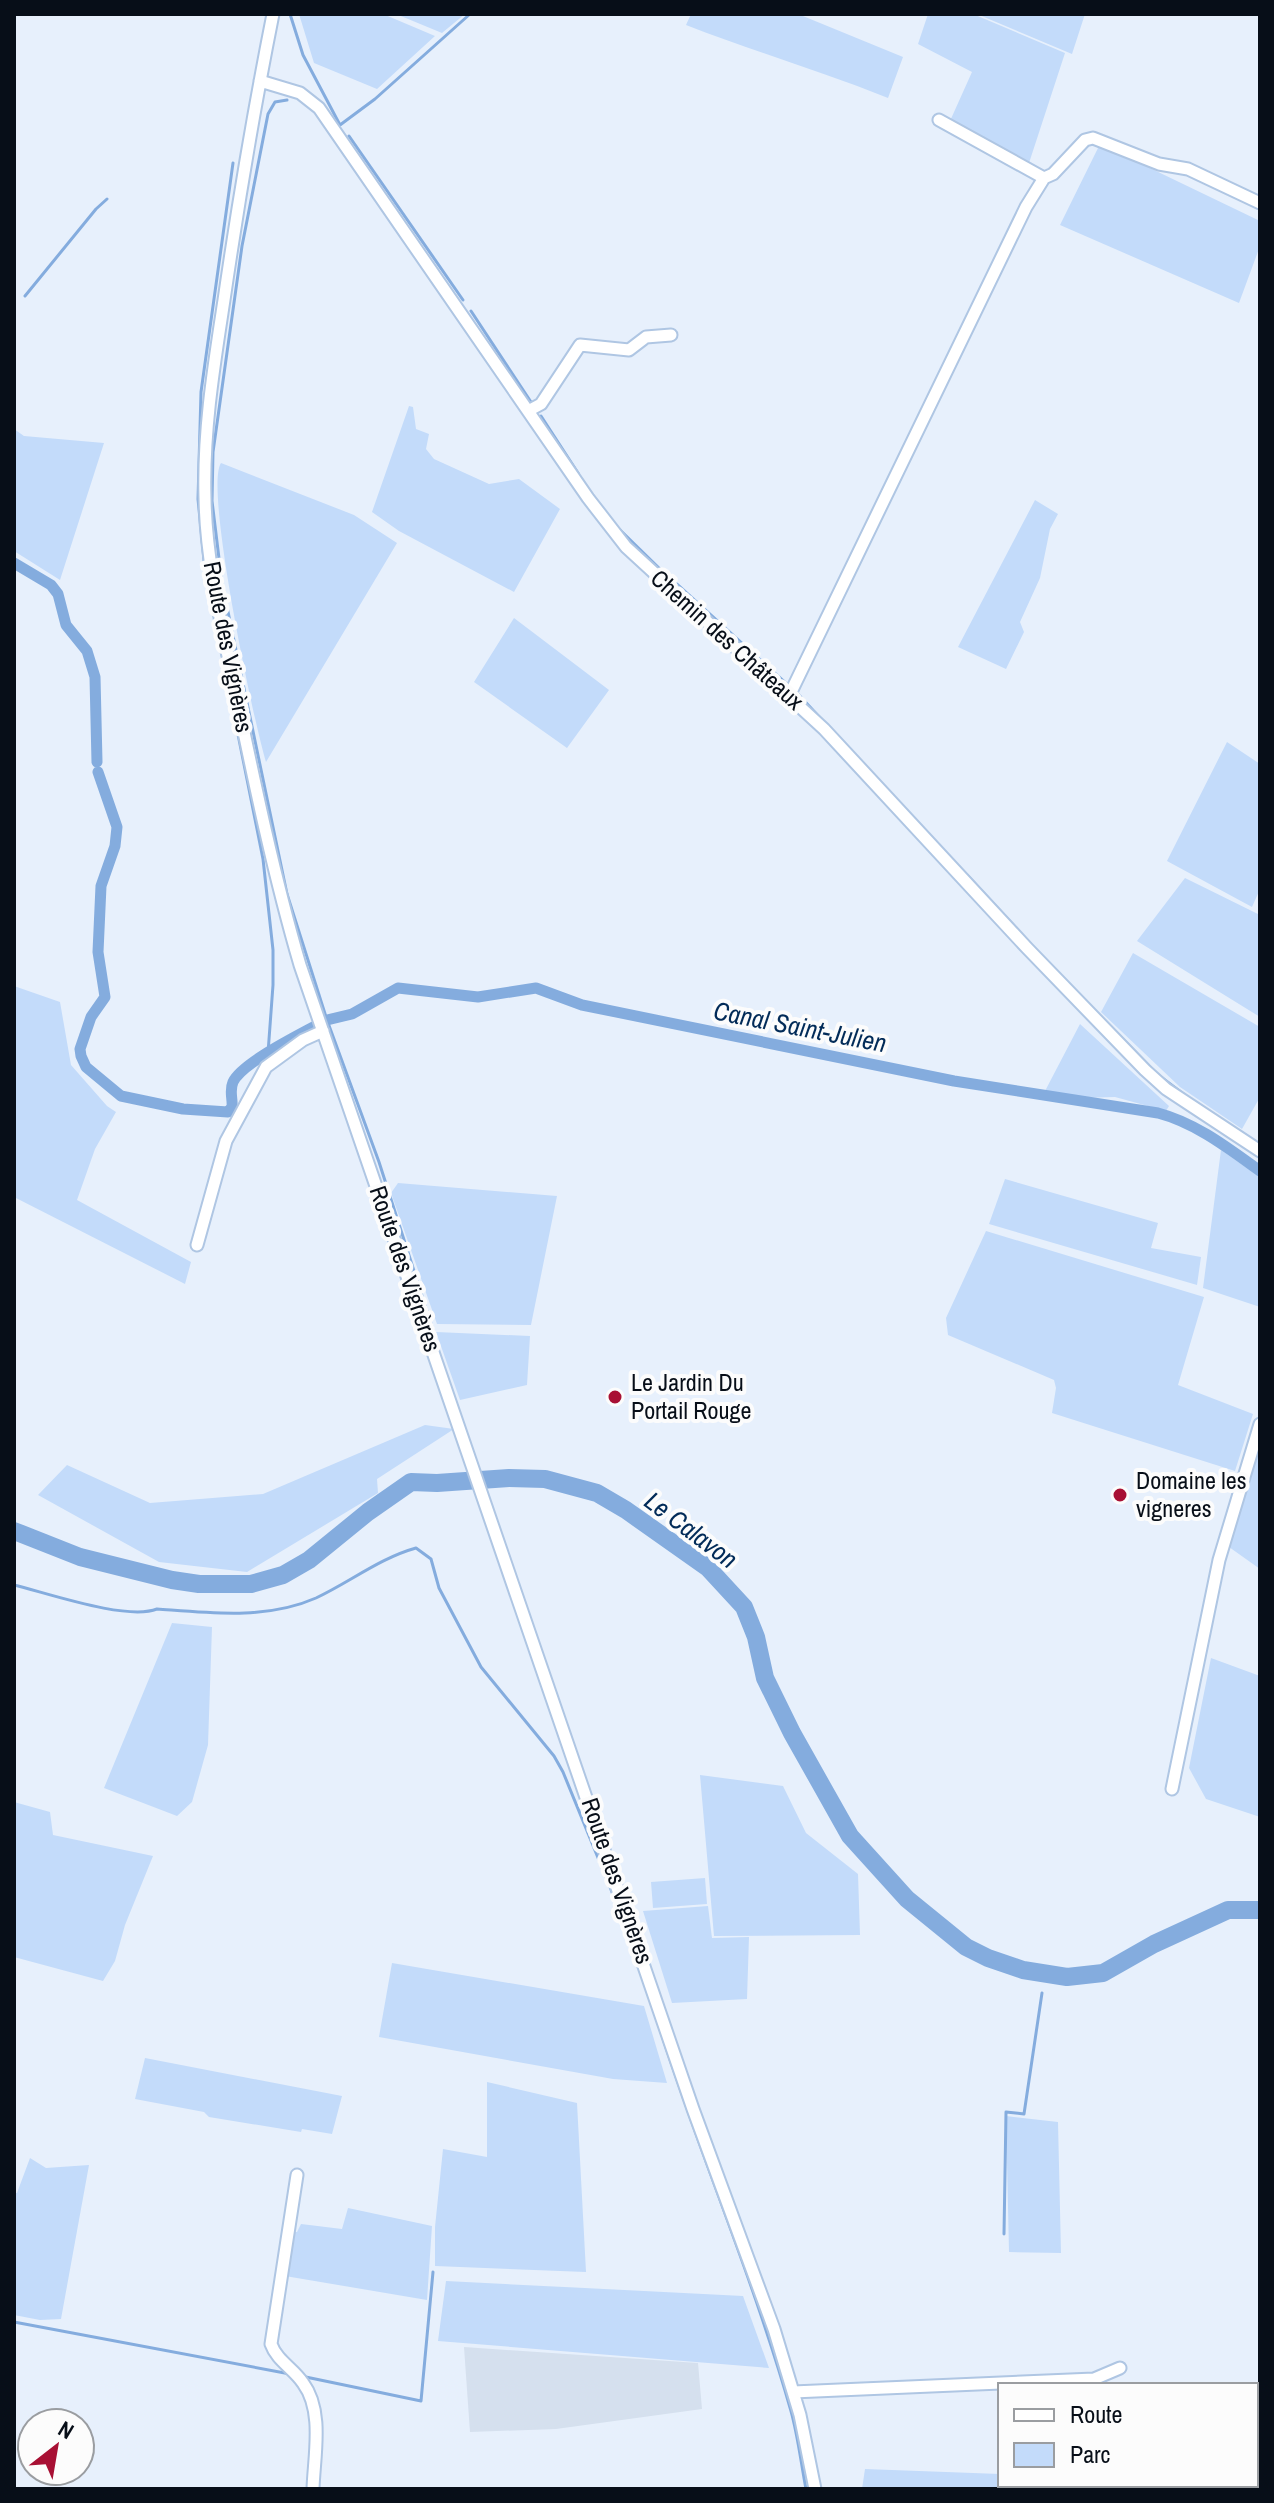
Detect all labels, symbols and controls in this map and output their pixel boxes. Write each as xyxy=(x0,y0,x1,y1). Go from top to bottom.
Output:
street label: Route des Vignères xyxy=(197,559,261,735)
street label: Chemin des Châteaux xyxy=(644,562,811,717)
water label: Canal Saint-Julien xyxy=(711,993,890,1060)
street label: Route des Vignères xyxy=(363,1181,449,1356)
place label: Le Jardin Du Portail Rouge xyxy=(631,1366,751,1426)
marker: Le Jardin Du Portail Rouge xyxy=(606,1388,624,1406)
place label: Domaine les vigneres xyxy=(1136,1464,1246,1524)
water label: Le Calavon xyxy=(638,1483,745,1576)
marker: Domaine les vigneres xyxy=(1111,1486,1129,1504)
street label: Route des Vignères xyxy=(575,1793,661,1968)
legend xyxy=(998,2383,1258,2487)
text: Route xyxy=(1070,2398,1123,2430)
north arrow xyxy=(16,2407,96,2487)
text: N xyxy=(53,2414,80,2446)
text: Parc xyxy=(1070,2438,1111,2470)

